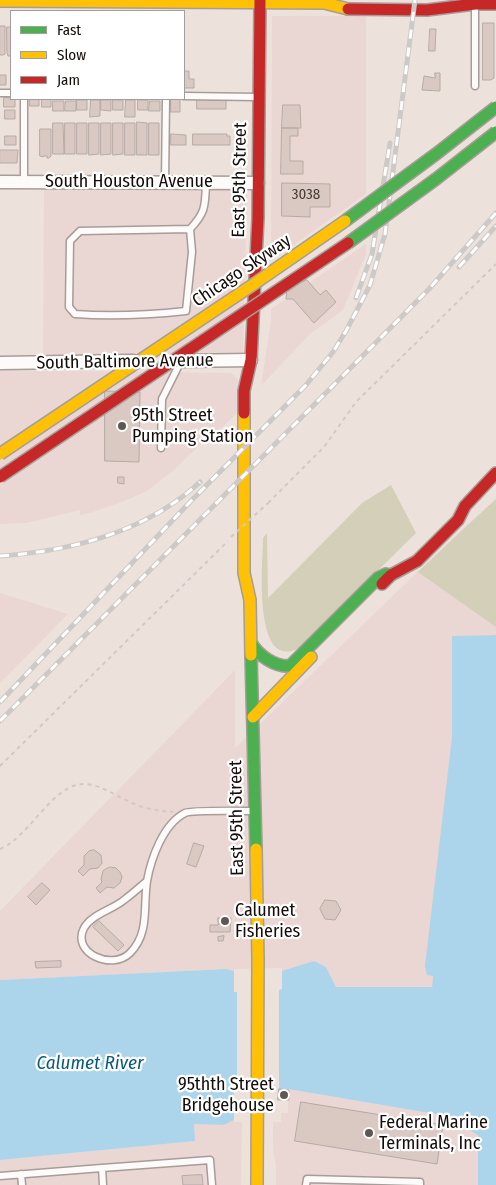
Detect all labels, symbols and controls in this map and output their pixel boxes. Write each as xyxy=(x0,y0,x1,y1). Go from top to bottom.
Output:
legend xyxy=(10,10,185,100)
text: Fast xyxy=(57,21,81,39)
text: Slow xyxy=(57,46,86,64)
text: Jam xyxy=(57,71,80,89)
street label: East 95th Street xyxy=(228,122,252,238)
street label: South Houston Avenue xyxy=(45,171,213,193)
house number: 3038 xyxy=(292,186,320,204)
street label: Chicago Skyway xyxy=(188,230,296,312)
street label: South Baltimore Avenue xyxy=(36,350,214,374)
place label: 95th Street Pumping Station xyxy=(132,405,253,448)
marker: 95th Street Pumping Station xyxy=(116,420,128,432)
street label: East 95th Street xyxy=(225,760,249,876)
place label: Calumet Fisheries xyxy=(235,900,300,942)
marker: Calumet Fisheries xyxy=(219,915,231,927)
water label: Calumet River xyxy=(36,1053,144,1075)
place label: 95thth Street Bridgehouse xyxy=(178,1074,274,1116)
marker: 95thth Street Bridgehouse xyxy=(278,1089,290,1101)
place label: Federal Marine Terminals, Inc xyxy=(379,1112,488,1154)
marker: Federal Marine Terminals, Inc xyxy=(363,1127,375,1139)

